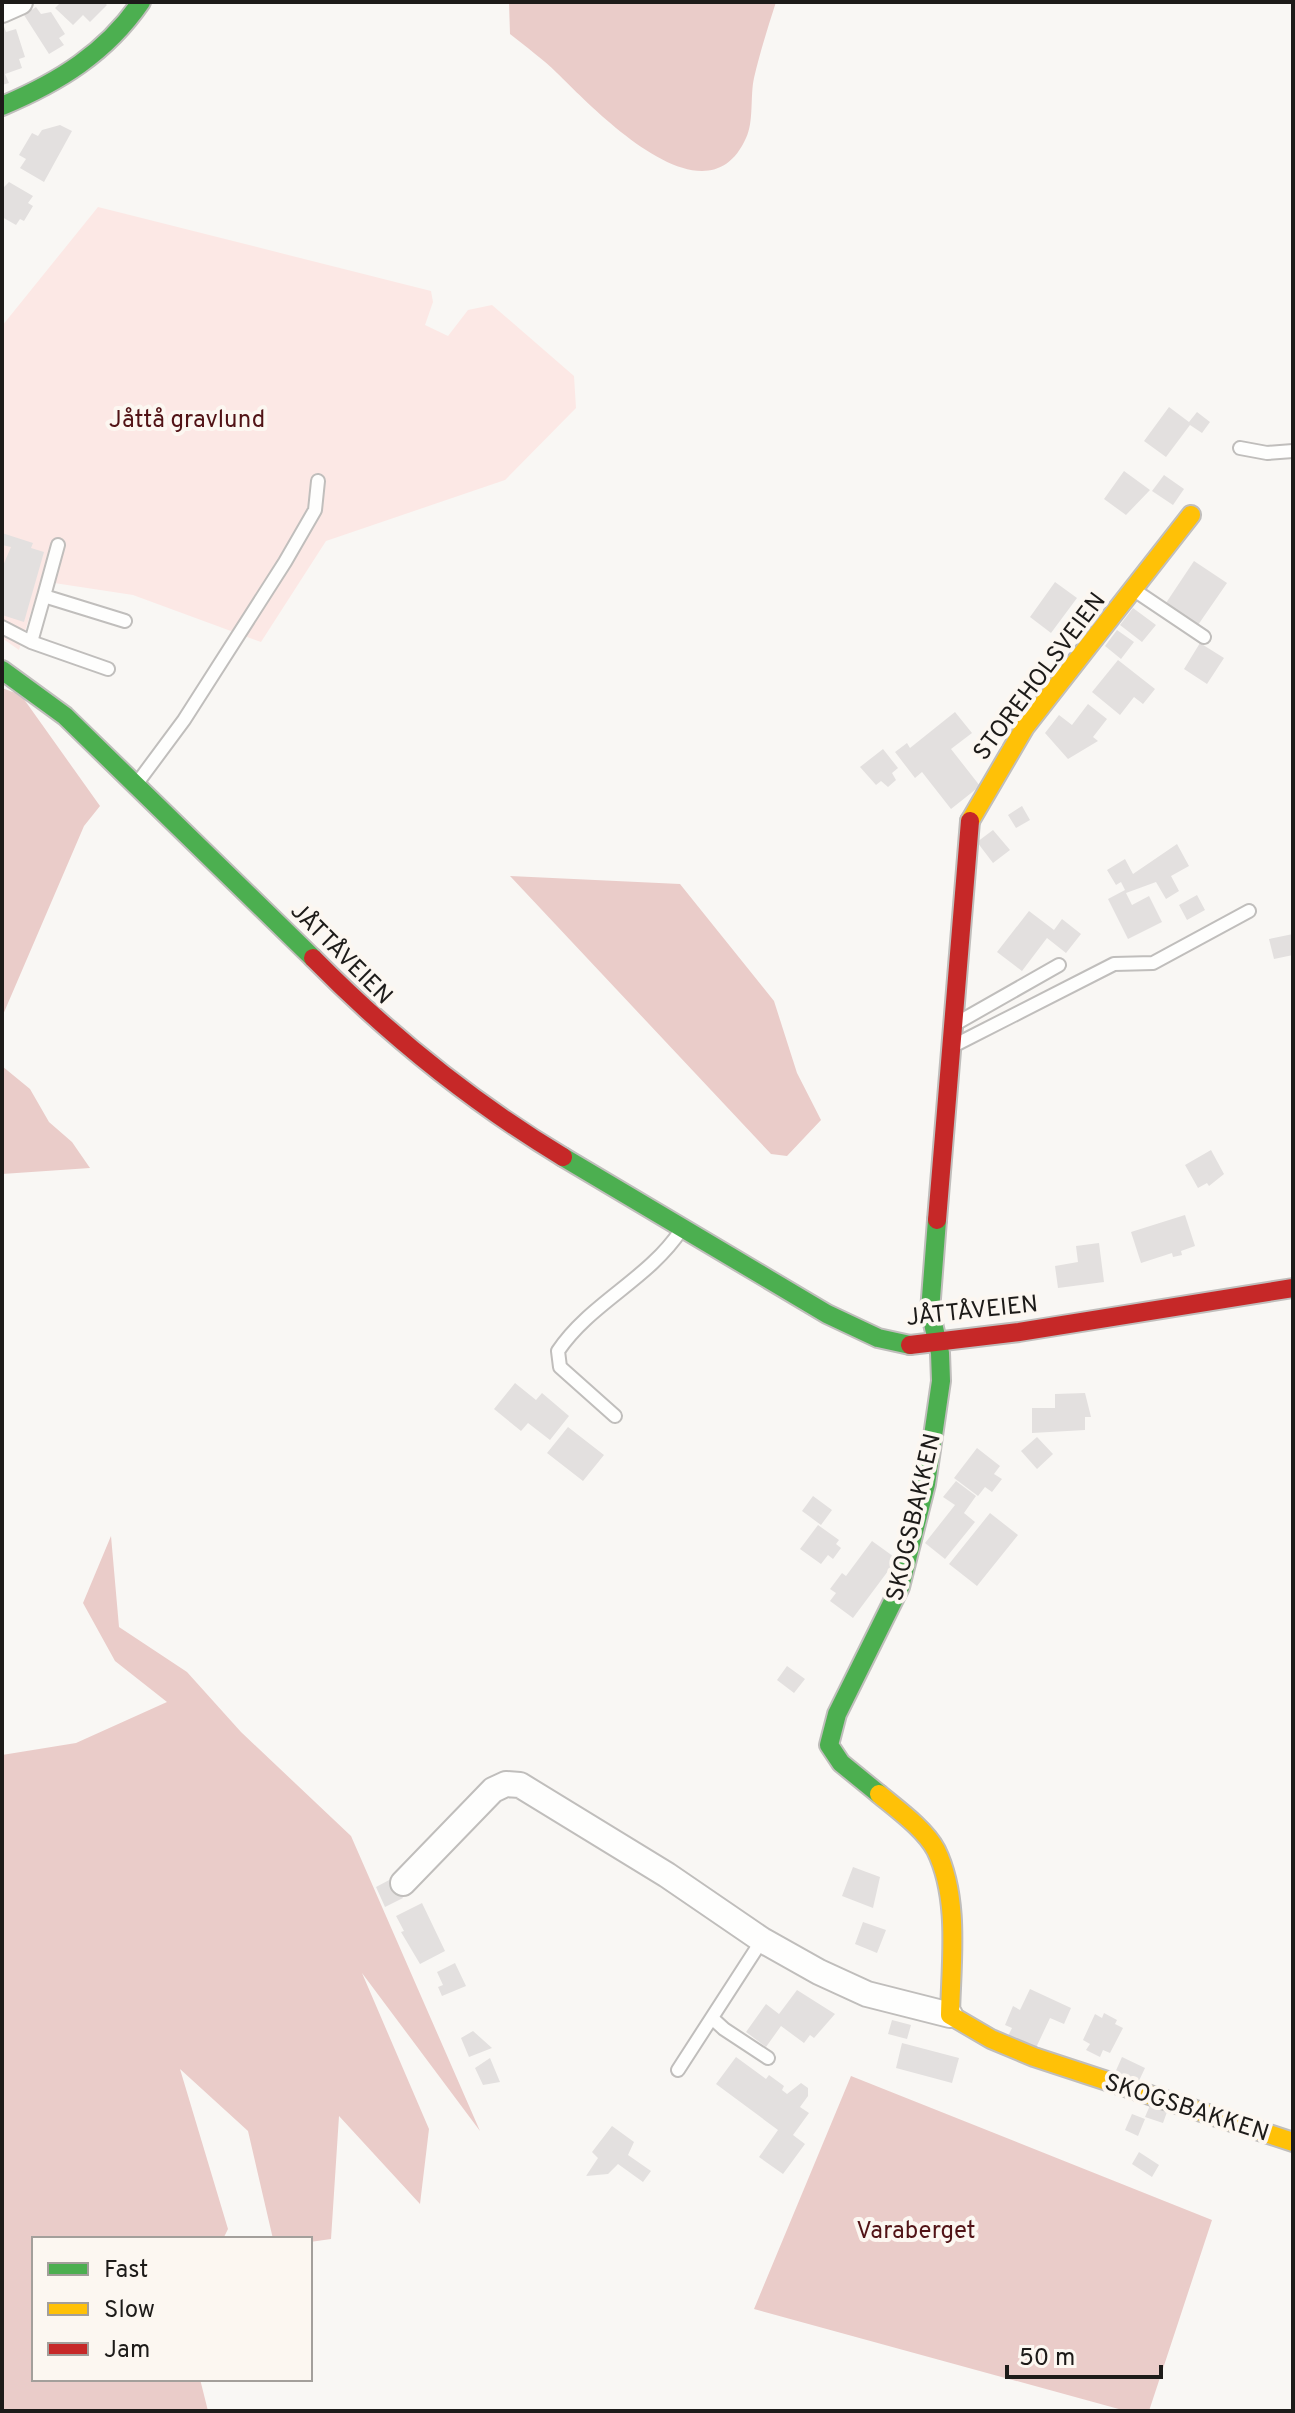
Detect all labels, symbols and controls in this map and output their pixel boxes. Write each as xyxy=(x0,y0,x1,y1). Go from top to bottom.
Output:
park label: Jåttå gravlund xyxy=(109,406,265,436)
street label: STOREHOLSVEIEN xyxy=(968,587,1114,767)
street label: JÅTTÅVEIEN xyxy=(283,896,399,1012)
street label: JÅTTÅVEIEN xyxy=(905,1289,1040,1334)
street label: SKOGSBAKKEN xyxy=(881,1431,949,1604)
street label: SKOGSBAKKEN xyxy=(1100,2068,1272,2150)
park label: Varaberget xyxy=(856,2217,976,2247)
legend xyxy=(32,2237,312,2381)
text: Fast xyxy=(104,2256,148,2286)
text: Slow xyxy=(104,2296,155,2326)
scale bar xyxy=(1007,2329,1161,2379)
text: Jam xyxy=(104,2336,150,2366)
text: 50 m xyxy=(1019,2344,1075,2374)

